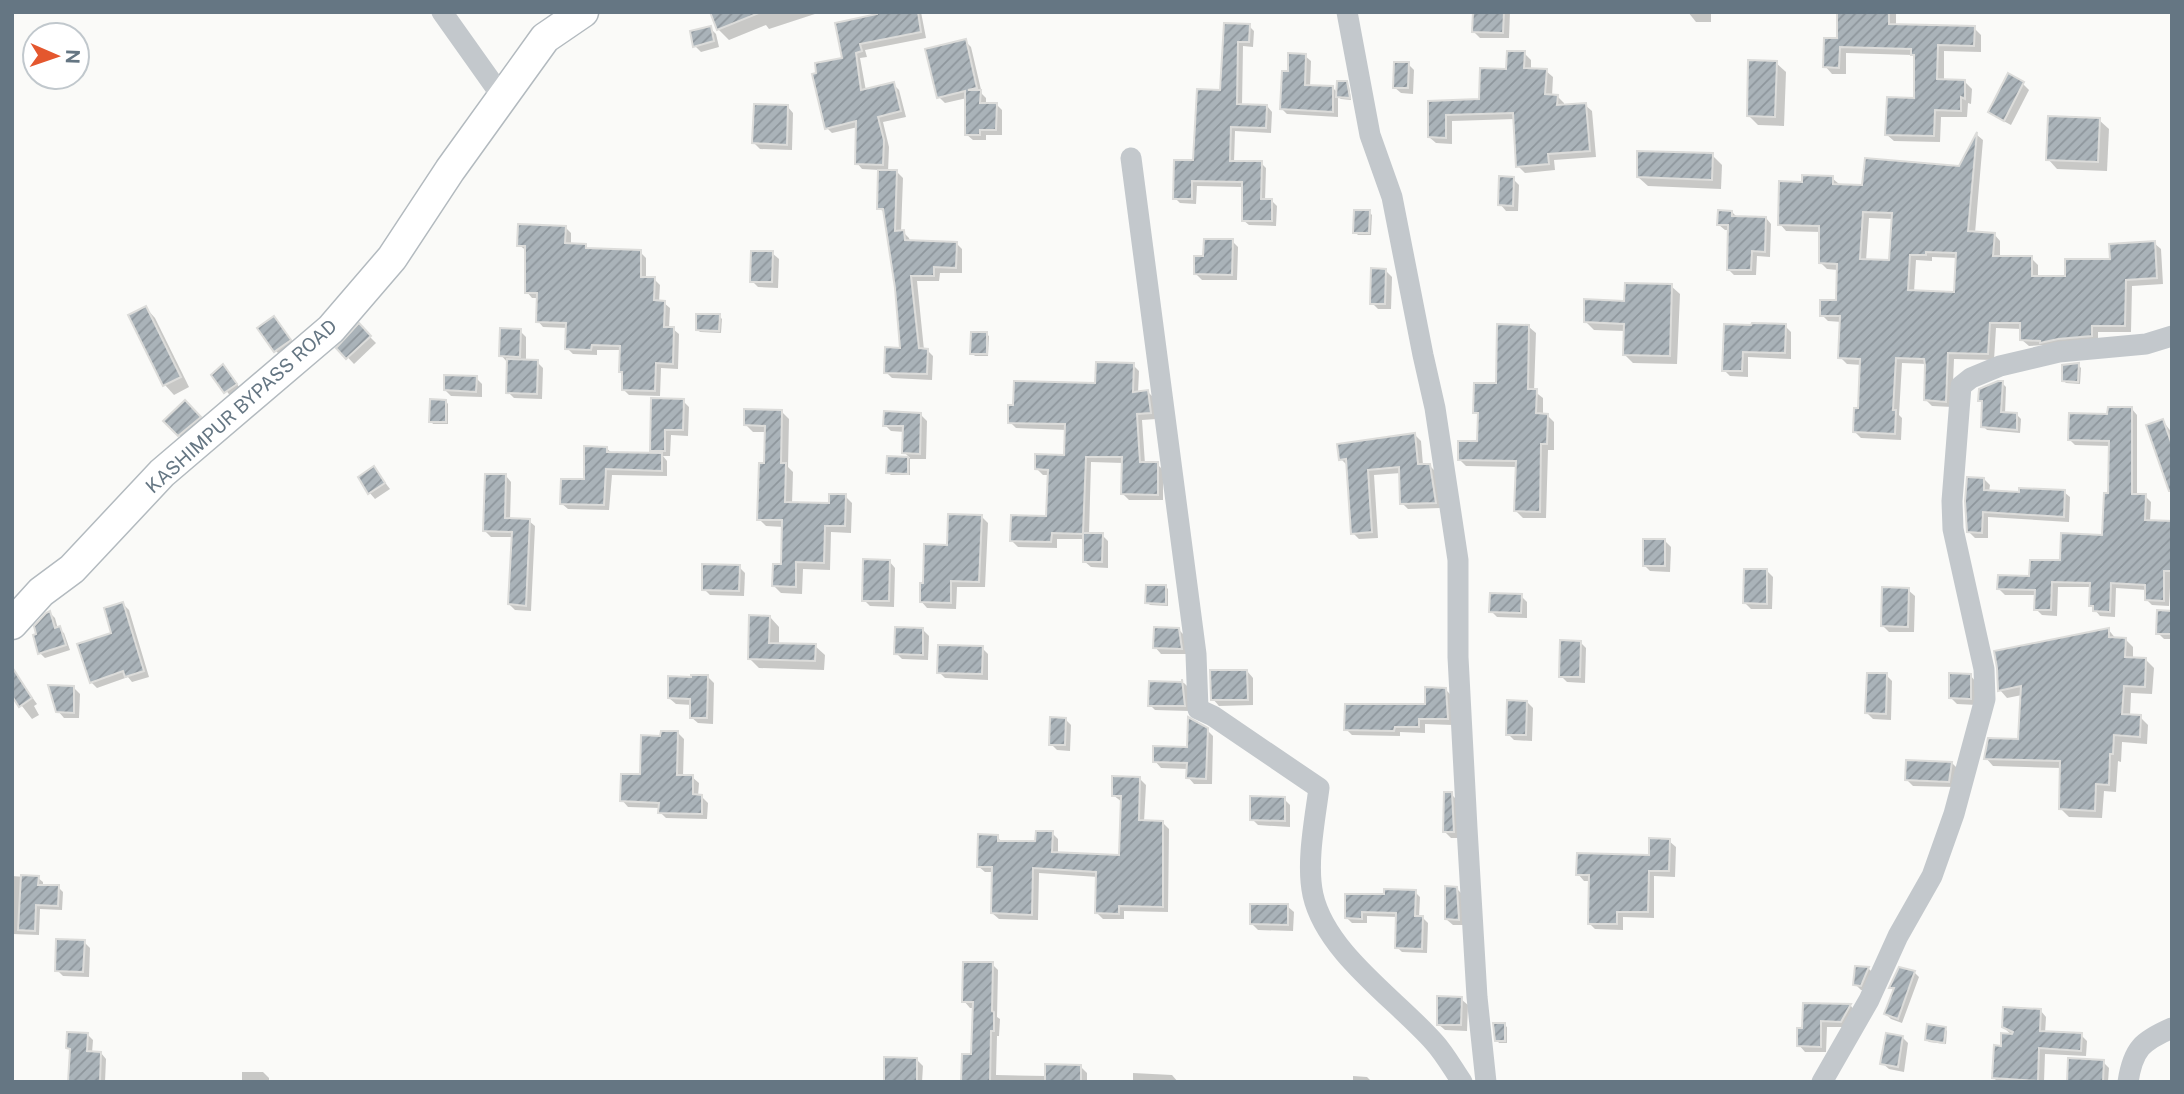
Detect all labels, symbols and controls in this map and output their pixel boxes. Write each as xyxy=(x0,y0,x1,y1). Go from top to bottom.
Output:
north arrow xyxy=(21,21,91,91)
text: N xyxy=(62,49,84,64)
street label: KASHIMPUR BYPASS ROAD xyxy=(141,314,341,498)

